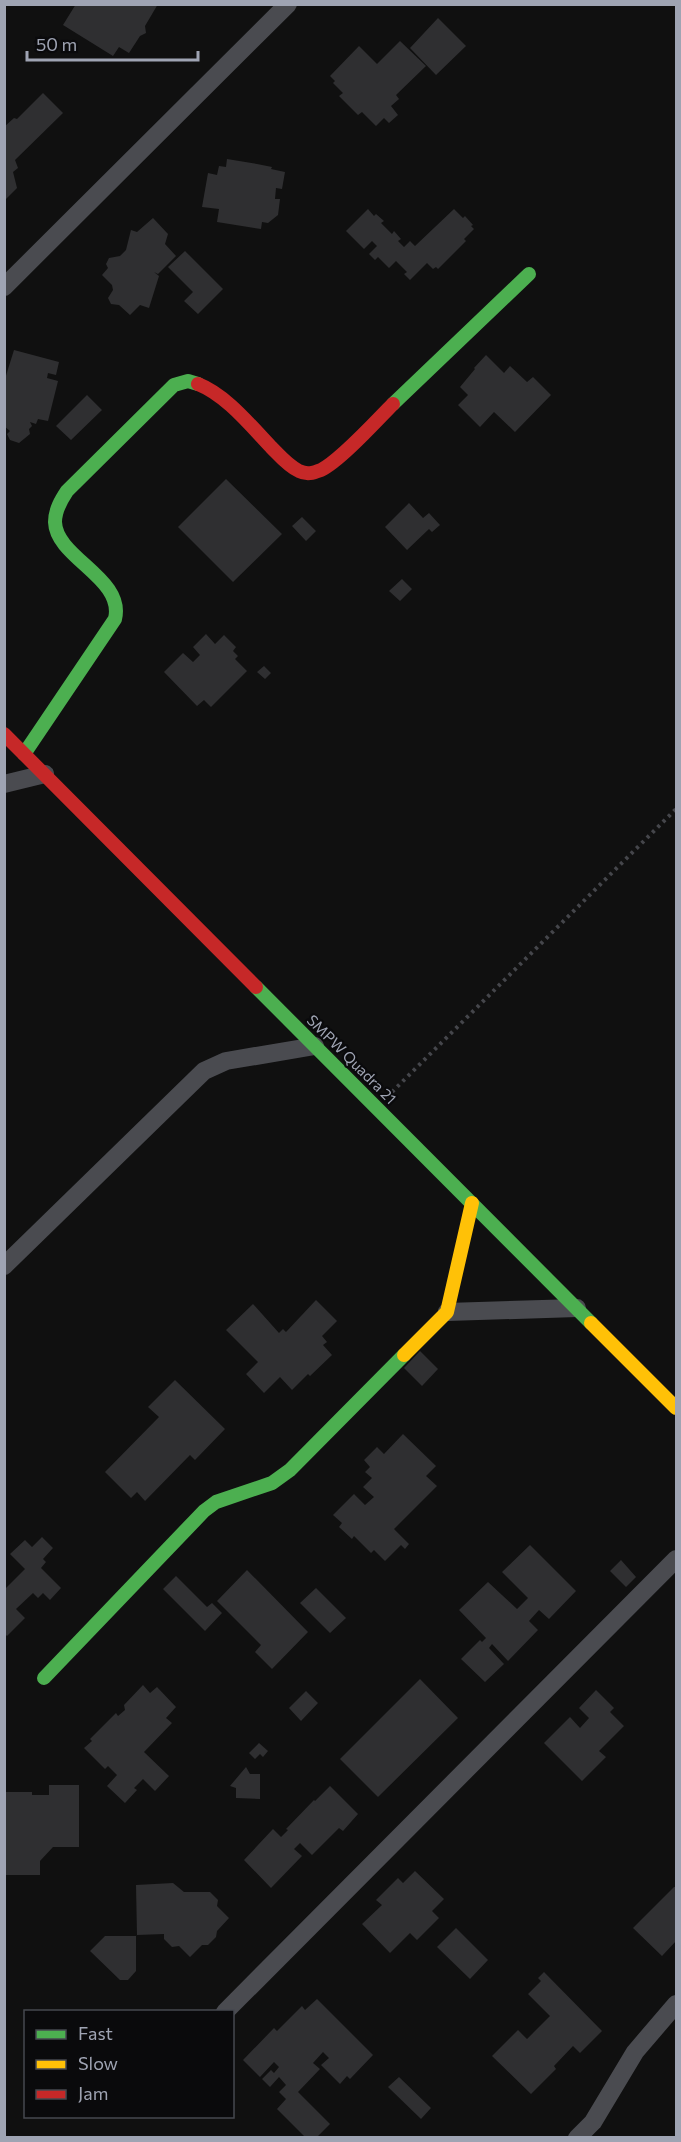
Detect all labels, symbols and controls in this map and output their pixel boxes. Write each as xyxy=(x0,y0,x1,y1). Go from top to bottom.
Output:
scale bar xyxy=(27,24,198,62)
text: 50 m xyxy=(36,33,77,55)
street label: SMPW Quadra 21 xyxy=(304,1011,400,1107)
legend xyxy=(24,2010,234,2118)
text: Fast xyxy=(78,2022,113,2044)
text: Slow xyxy=(78,2052,118,2074)
text: Jam xyxy=(78,2082,108,2104)

